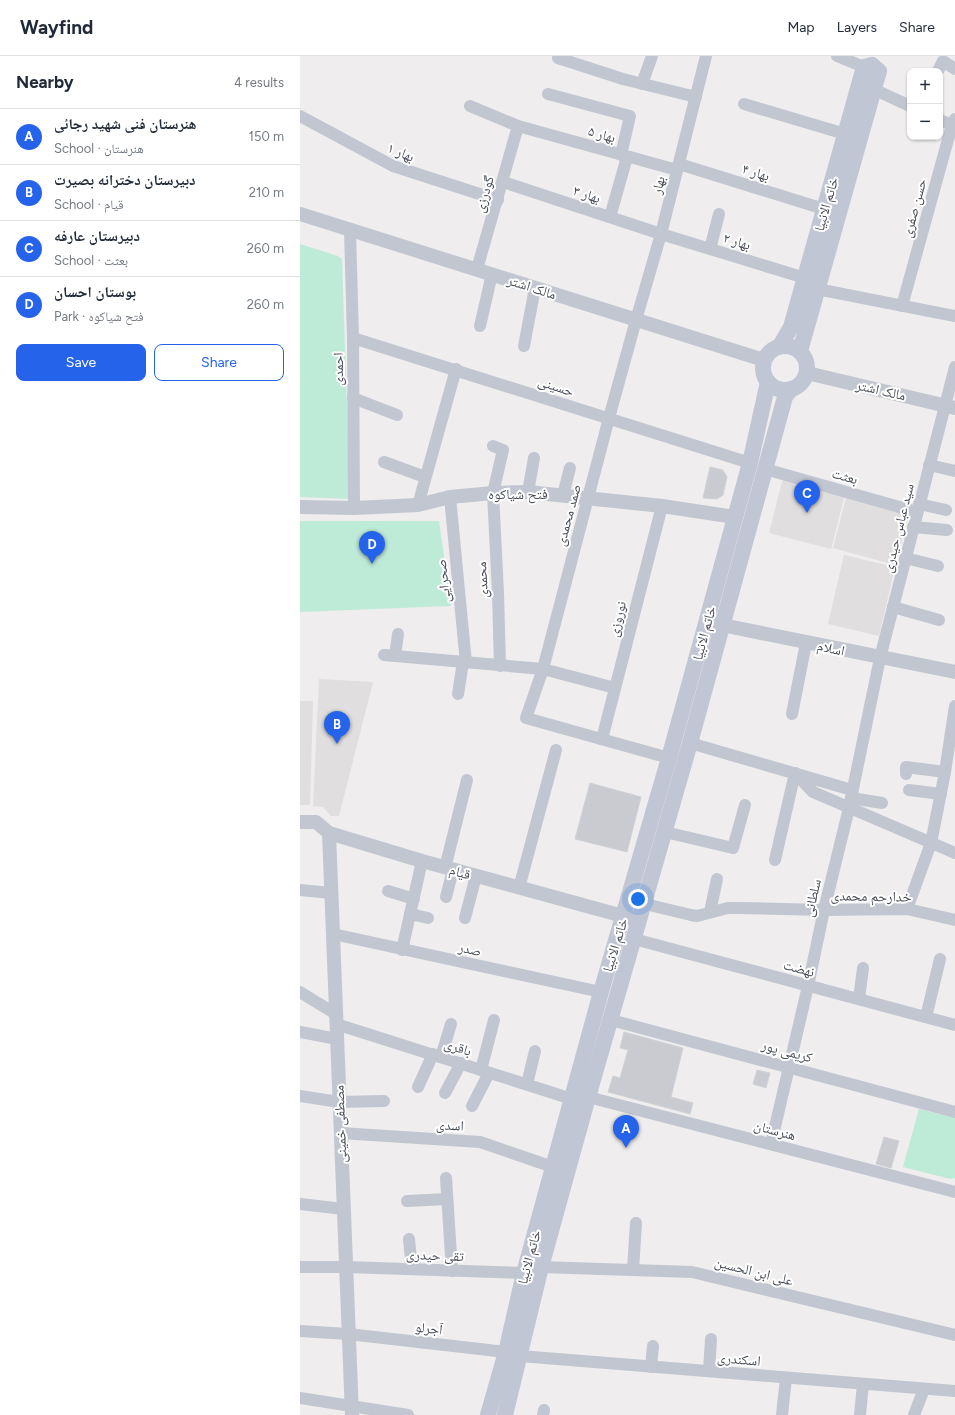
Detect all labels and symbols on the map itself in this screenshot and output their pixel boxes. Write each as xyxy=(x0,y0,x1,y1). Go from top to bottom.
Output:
street label: بهار ۵ xyxy=(586,122,618,147)
street label: بهار ۱ xyxy=(385,139,417,166)
street label: بهار ۴ xyxy=(740,160,772,185)
street label: گودرزی xyxy=(471,174,498,215)
street label: بهار xyxy=(648,174,669,197)
street label: خاتم الانبیا xyxy=(811,175,843,233)
street label: حسن صفری xyxy=(898,177,931,240)
street label: بهار ۳ xyxy=(571,182,603,207)
street label: بهار ۲ xyxy=(721,229,753,254)
street label: مالک اشتر xyxy=(504,271,558,303)
street label: احمدی xyxy=(330,352,347,386)
street label: حسینی xyxy=(536,373,576,400)
street label: مالک اشتر xyxy=(853,376,907,404)
street label: بعثت xyxy=(830,465,860,488)
pin: C xyxy=(794,480,820,513)
street label: صمد محمدی xyxy=(552,482,585,548)
street label: سید عباس حیدری xyxy=(879,482,918,574)
street label: فتح شیاکوه xyxy=(488,486,548,504)
pin: D xyxy=(359,531,385,564)
street label: صحرایی xyxy=(433,558,454,604)
street label: محمدی xyxy=(473,561,492,599)
street label: نوروزی xyxy=(605,599,630,639)
street label: خاتم الانبیا xyxy=(689,604,721,662)
street label: اسلام xyxy=(815,637,846,661)
pin: B xyxy=(324,711,350,744)
street label: قیام xyxy=(447,861,473,885)
street label: سلطانی xyxy=(800,877,825,919)
street label: خدارحم محمدی xyxy=(830,887,912,907)
your location xyxy=(628,889,648,909)
street label: خاتم الانبیا xyxy=(599,916,633,974)
street label: صدر xyxy=(456,939,483,960)
street label: نهضت xyxy=(781,956,816,981)
street label: باقری xyxy=(442,1035,474,1060)
street label: کریمی پور xyxy=(759,1036,814,1067)
street label: مصطفی خمینی xyxy=(331,1085,350,1163)
pin: A xyxy=(613,1115,639,1148)
street label: اسدی xyxy=(436,1116,464,1135)
street label: هنرستان xyxy=(752,1117,798,1144)
street label: خاتم الانبیا xyxy=(514,1228,546,1286)
street label: تقی حیدری xyxy=(406,1246,464,1265)
street label: علی ابن الحسین xyxy=(713,1253,795,1289)
street label: آجرلو xyxy=(414,1319,444,1338)
street label: اسکندری xyxy=(716,1349,761,1370)

